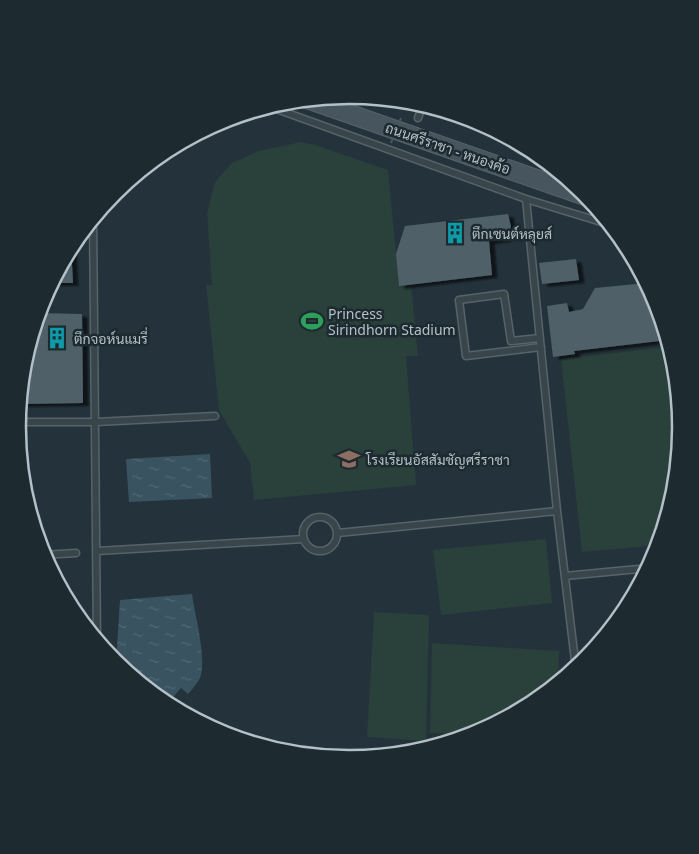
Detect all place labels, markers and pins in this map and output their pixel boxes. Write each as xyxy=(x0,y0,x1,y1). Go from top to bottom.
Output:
building icon: ตึกเซนต์หลุยส์ xyxy=(442,220,468,246)
place label: ตึกเซนต์หลุยส์ xyxy=(472,224,552,244)
place label: Princess Sirindhorn Stadium xyxy=(328,304,456,339)
sports icon: Princess Sirindhorn Stadium xyxy=(299,308,325,334)
building icon: ตึกจอห์นแมรี่ xyxy=(44,325,70,351)
place label: ตึกจอห์นแมรี่ xyxy=(74,327,148,348)
school or university icon: โรงเรียนอัสสัมชัญศรีราชา xyxy=(336,446,362,472)
place label: โรงเรียนอัสสัมชัญศรีราชา xyxy=(365,450,510,469)

